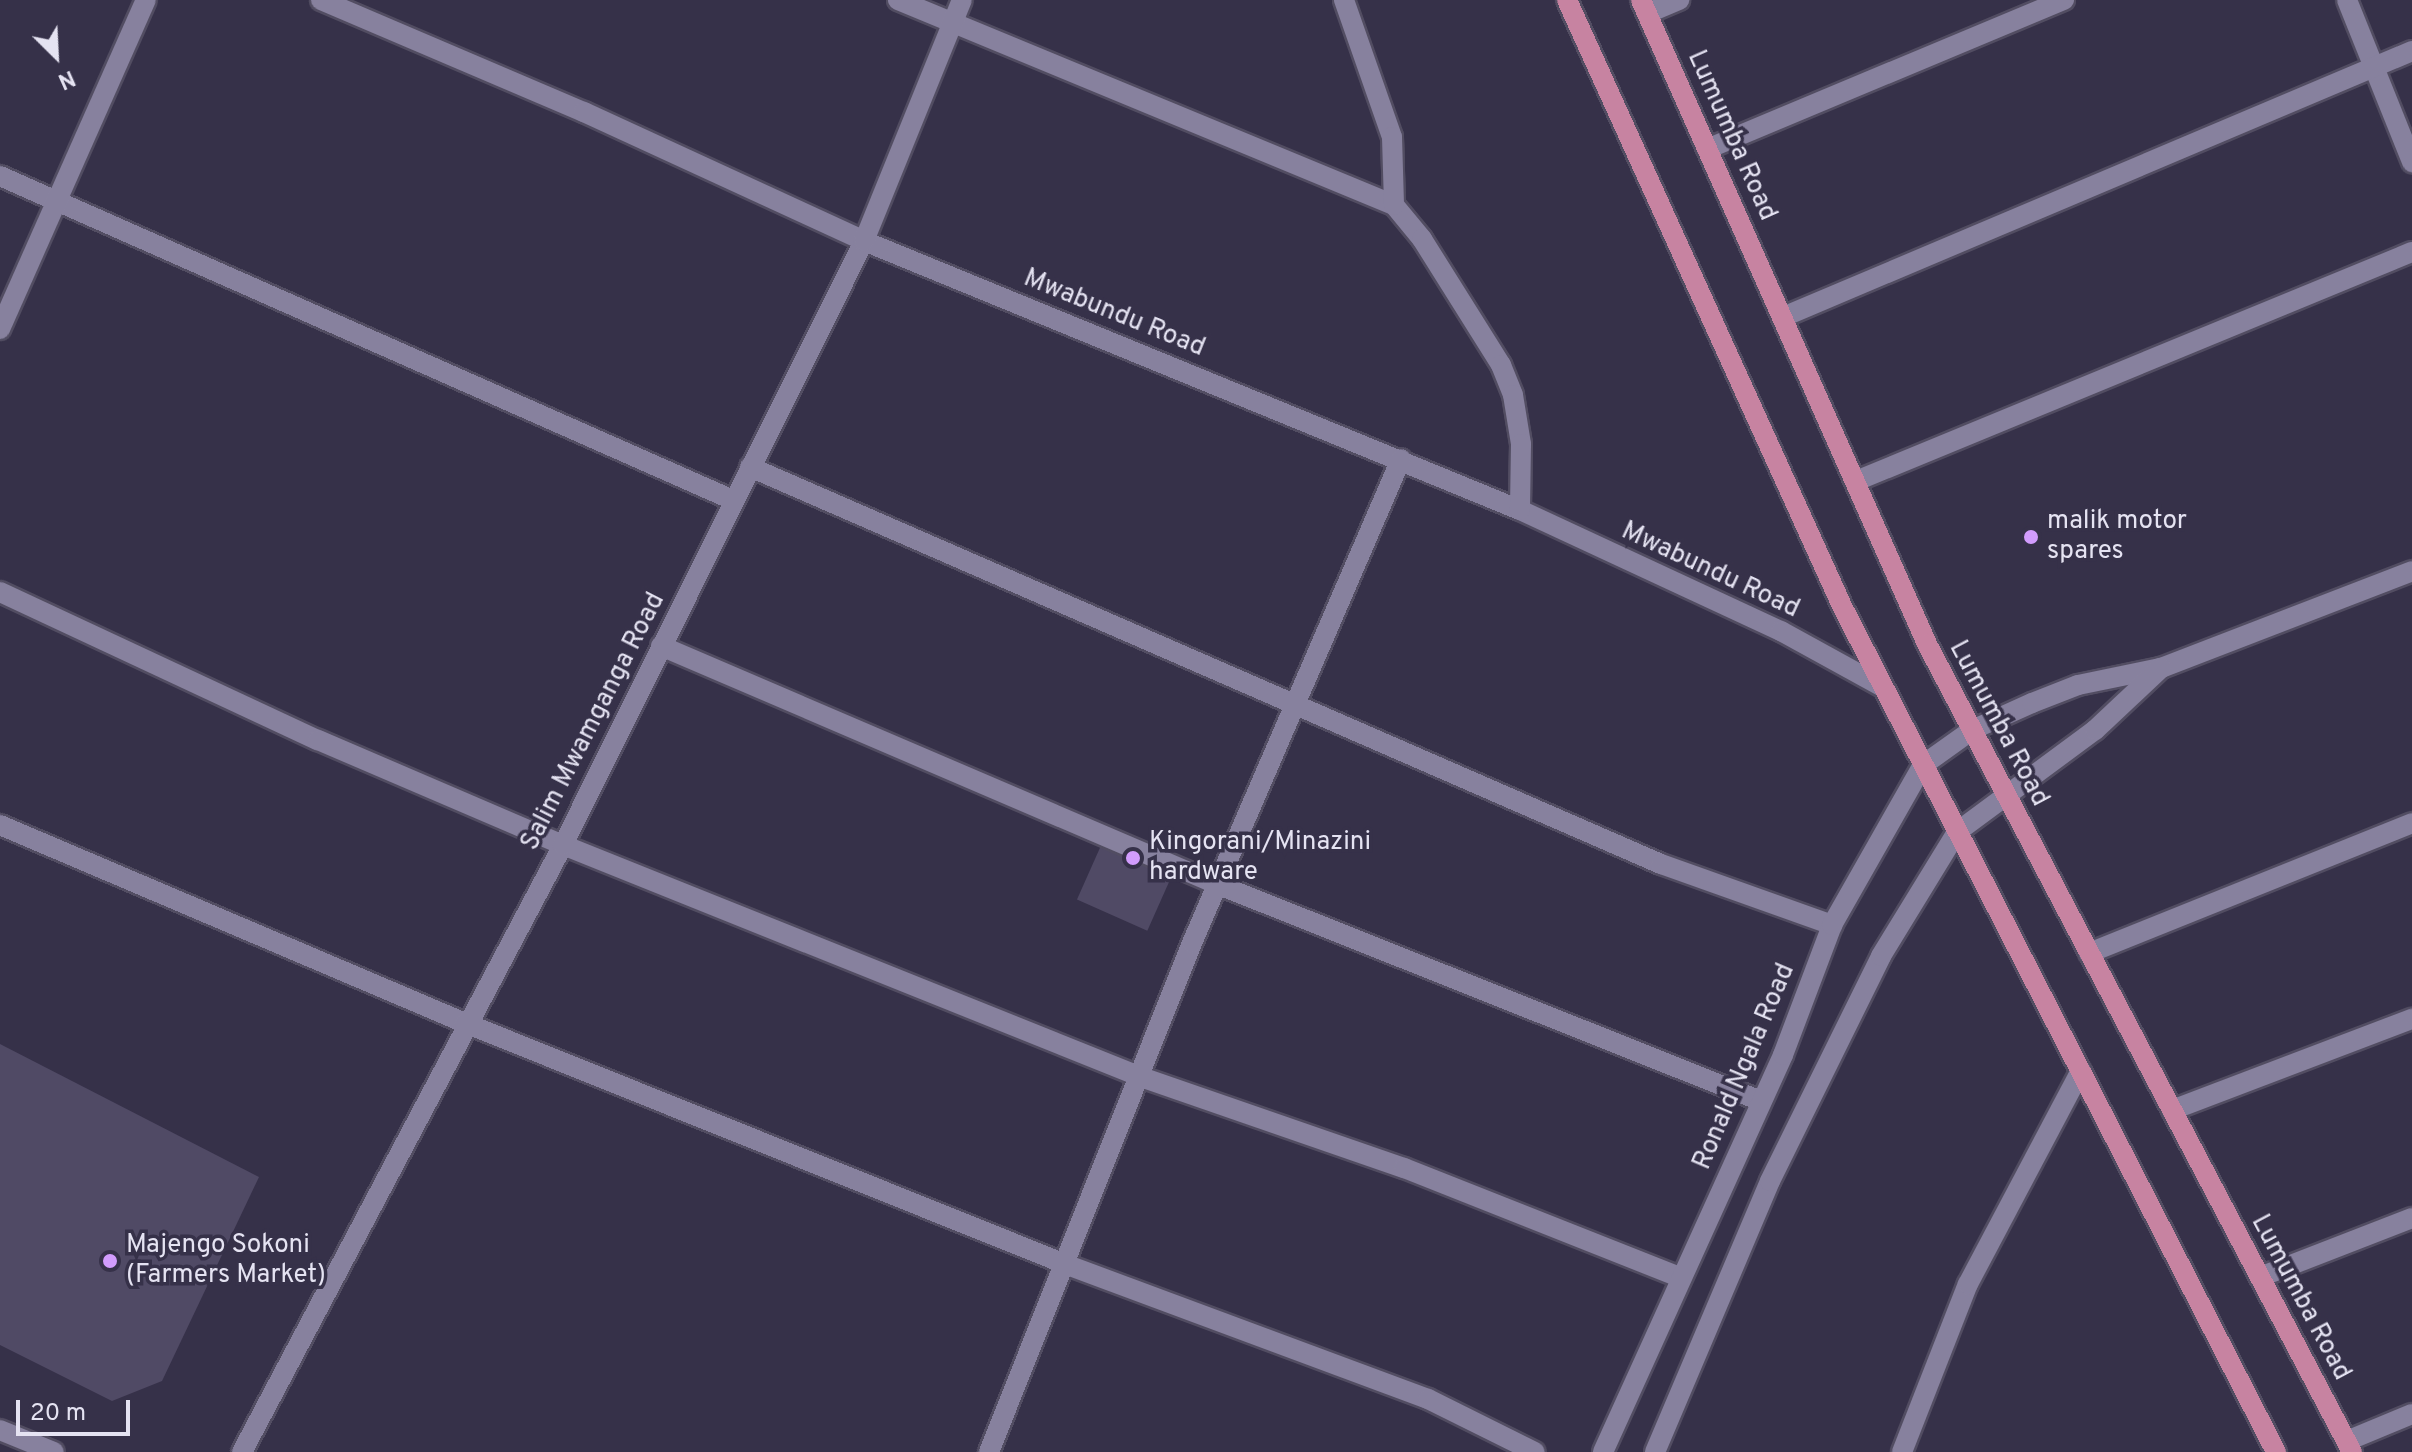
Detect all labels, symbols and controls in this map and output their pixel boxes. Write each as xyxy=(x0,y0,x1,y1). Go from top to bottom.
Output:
north arrow xyxy=(16,16,96,96)
street label: Lumumba Road xyxy=(1679,46,1783,226)
text: N xyxy=(53,63,79,94)
street label: Mwabundu Road xyxy=(1019,263,1209,365)
place label: malik motor spares xyxy=(2047,506,2187,568)
street label: Mwabundu Road xyxy=(1616,516,1804,626)
marker: malik motor spares xyxy=(2022,528,2040,546)
street label: Salim Mwamganga Road xyxy=(515,588,673,856)
street label: Lumumba Road xyxy=(1941,636,2055,812)
place label: Kingorani/Minazini hardware xyxy=(1149,827,1371,888)
marker: Kingorani/Minazini hardware xyxy=(1124,849,1142,867)
street label: Ronald Ngala Road xyxy=(1688,959,1802,1175)
street label: Lumumba Road xyxy=(2243,1210,2357,1386)
place label: Majengo Sokoni (Farmers Market) xyxy=(126,1230,326,1292)
marker: Majengo Sokoni (Farmers Market) xyxy=(101,1252,119,1270)
scale bar xyxy=(20,1384,134,1434)
text: 20 m xyxy=(30,1399,86,1429)

